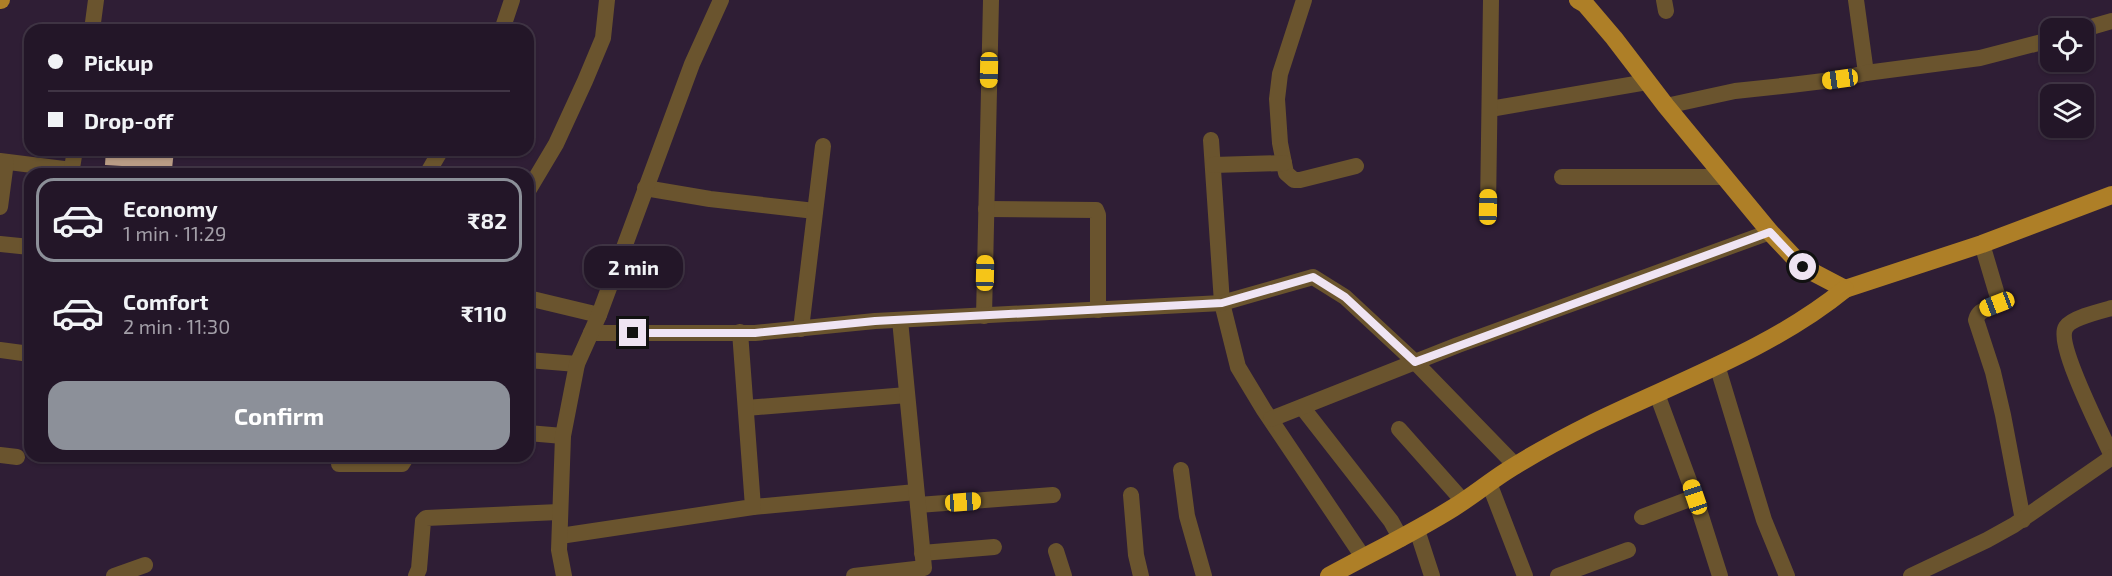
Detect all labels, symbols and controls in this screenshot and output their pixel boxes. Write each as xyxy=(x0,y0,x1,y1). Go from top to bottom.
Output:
map controls xyxy=(2040,18,2094,138)
button: locate xyxy=(2040,18,2094,72)
text: Pickup xyxy=(84,49,153,75)
car xyxy=(980,52,998,88)
car xyxy=(1821,68,1859,90)
button: layers xyxy=(2040,84,2094,138)
text: Drop-off xyxy=(84,107,173,133)
car xyxy=(1479,189,1497,225)
icon: car xyxy=(51,193,105,247)
text: Economy xyxy=(123,195,218,221)
text: ₹82 xyxy=(468,207,507,233)
text: 1 min · 11:29 xyxy=(123,221,226,245)
callout: 2 min xyxy=(584,246,682,288)
route start xyxy=(1789,253,1816,280)
text: 2 min xyxy=(608,255,659,279)
car xyxy=(976,255,994,291)
icon: car xyxy=(51,286,105,340)
text: Comfort xyxy=(123,288,208,314)
car xyxy=(1977,289,2017,319)
text: ₹110 xyxy=(461,300,507,326)
text: 2 min · 11:30 xyxy=(123,314,230,338)
route end xyxy=(619,319,646,346)
button: Confirm xyxy=(48,381,510,450)
car xyxy=(1681,477,1709,517)
car xyxy=(944,492,982,512)

